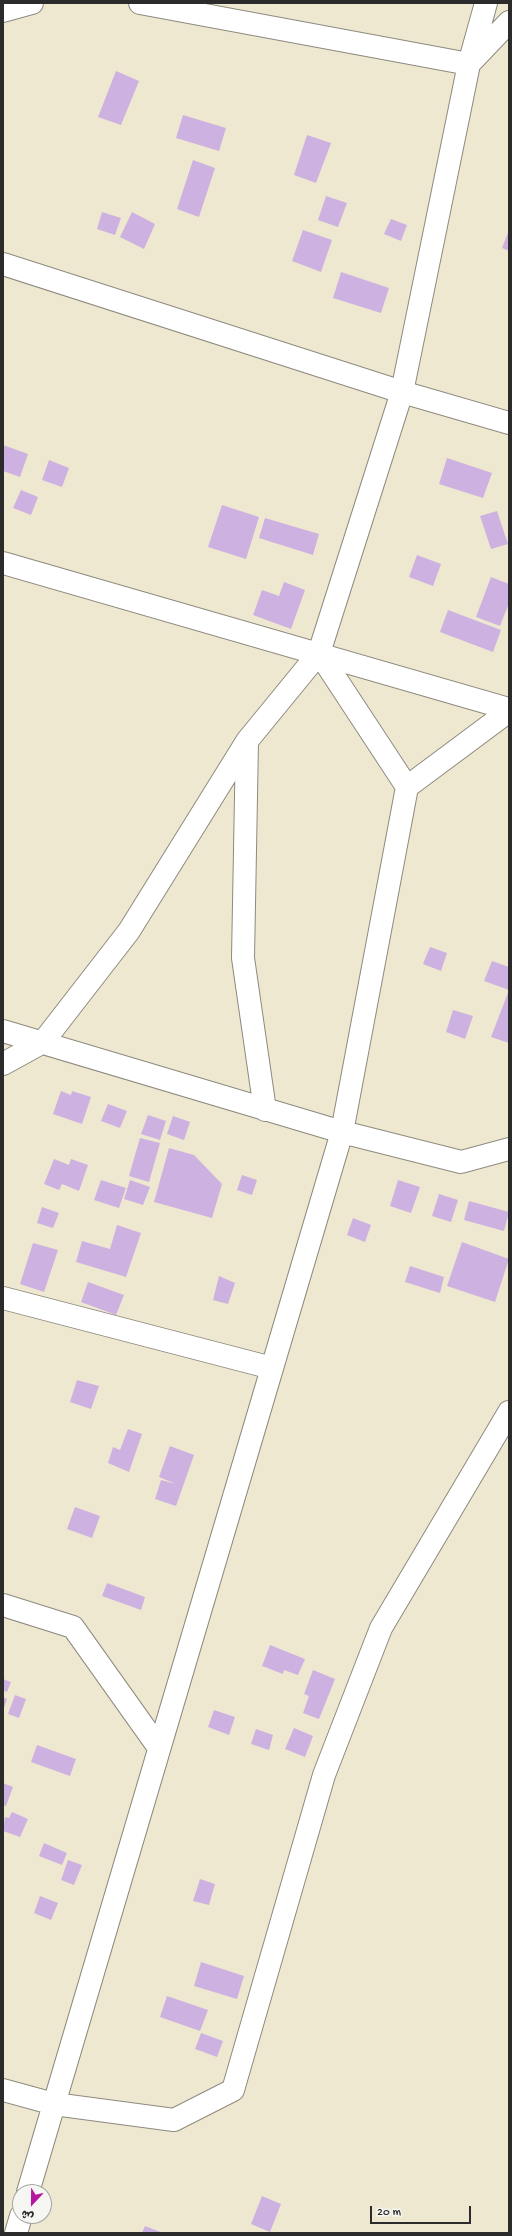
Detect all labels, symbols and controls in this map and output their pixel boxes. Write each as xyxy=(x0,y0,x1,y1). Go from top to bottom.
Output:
north arrow xyxy=(12,2184,52,2224)
scale bar xyxy=(372,2198,473,2224)
text: ش xyxy=(20,2206,36,2222)
text: 20 m xyxy=(377,2206,401,2220)

